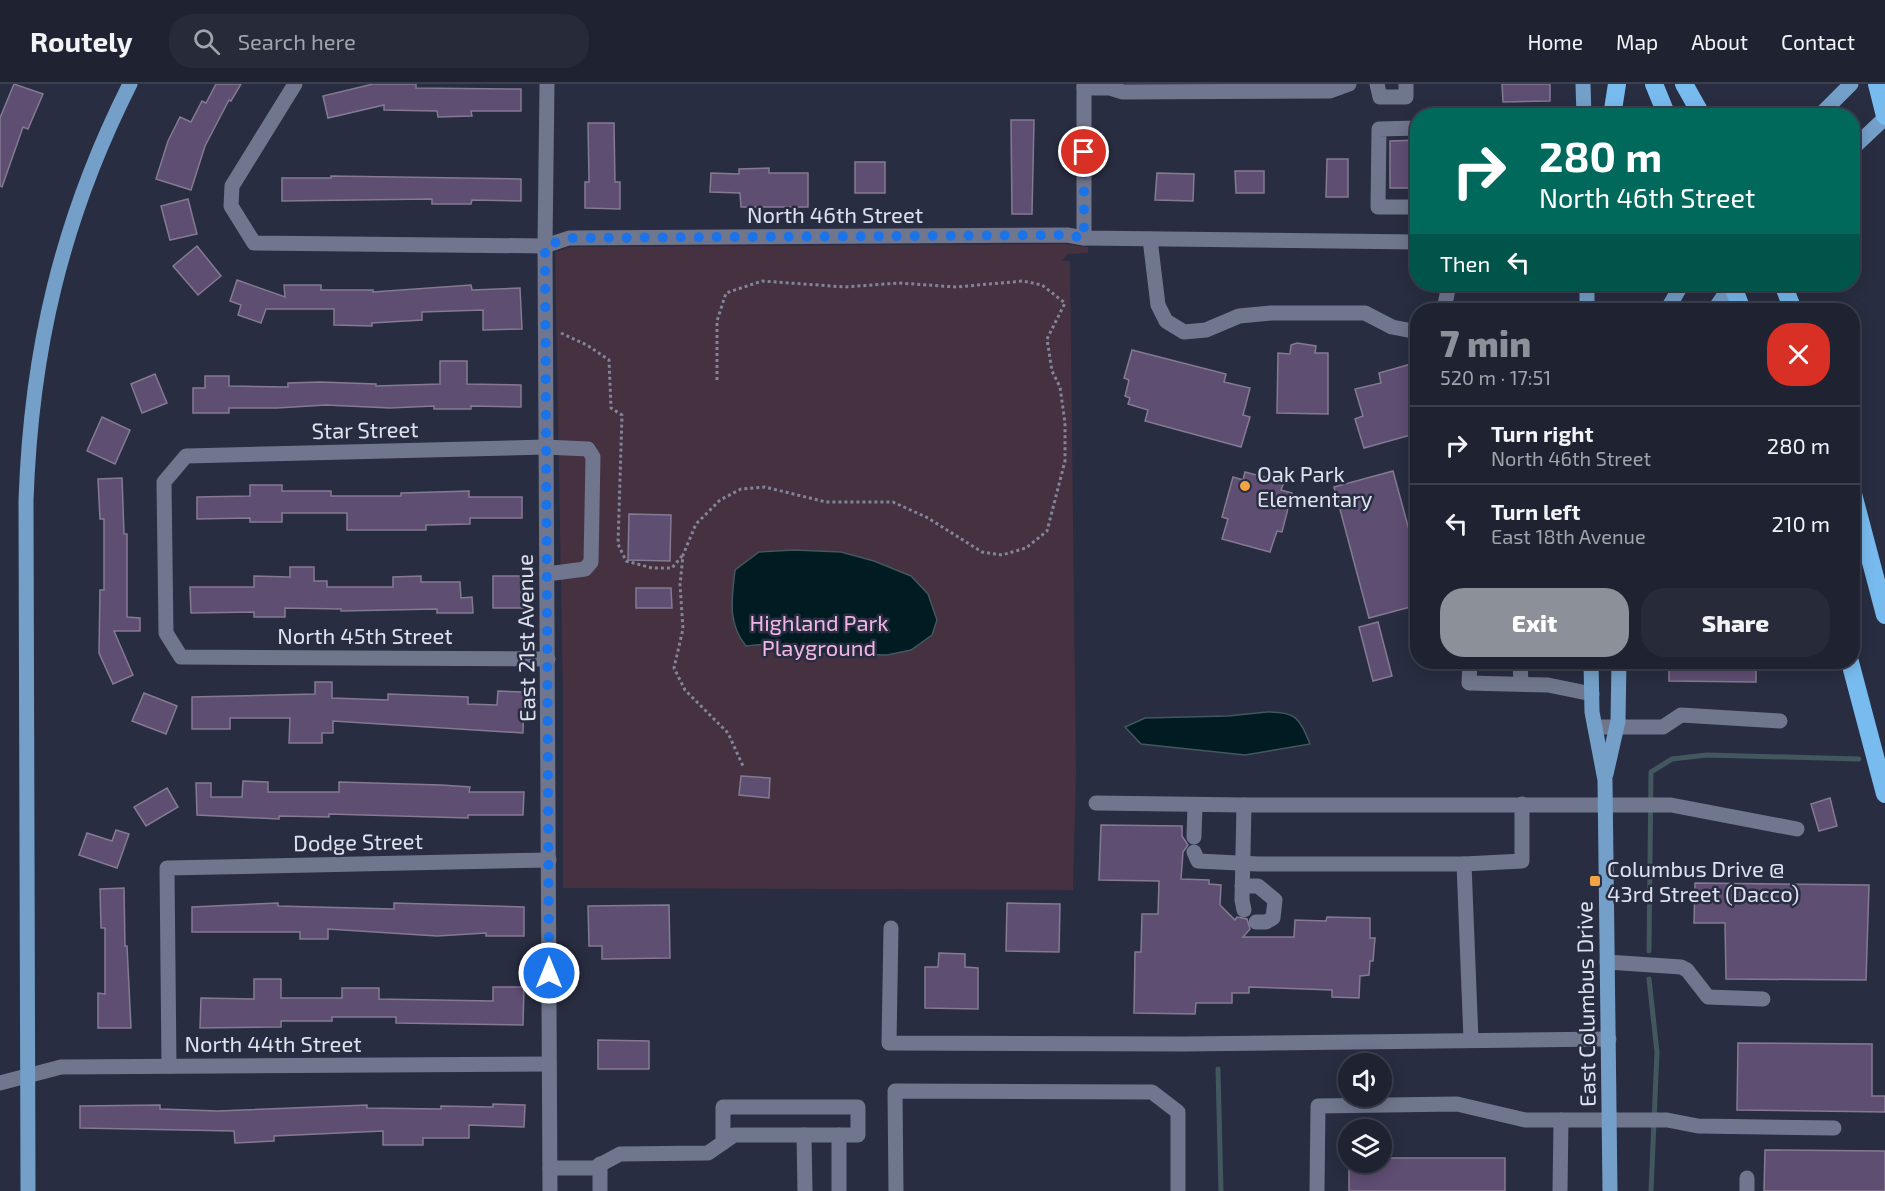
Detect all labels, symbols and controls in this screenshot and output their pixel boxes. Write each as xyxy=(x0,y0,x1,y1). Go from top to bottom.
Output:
search box xyxy=(169,14,589,68)
text: Routely xyxy=(30,24,133,58)
icon: search xyxy=(190,25,223,58)
text: Search here xyxy=(238,28,356,54)
text: Home xyxy=(1527,29,1583,54)
text: Map xyxy=(1616,29,1658,54)
text: About xyxy=(1691,29,1748,54)
text: Contact xyxy=(1781,29,1855,54)
pin xyxy=(1058,126,1109,177)
text: 280 m xyxy=(1539,130,1662,180)
icon: right xyxy=(1440,132,1518,210)
icon: arrive xyxy=(1067,135,1100,168)
text: North 46th Street xyxy=(1539,181,1755,213)
street label: North 46th Street xyxy=(747,201,923,227)
icon: left xyxy=(1502,246,1535,279)
text: Then xyxy=(1440,250,1490,276)
text: 7 min xyxy=(1440,321,1531,364)
button: close xyxy=(1767,323,1830,386)
text: 520 m · 17:51 xyxy=(1440,365,1551,389)
street label: Star Street xyxy=(311,415,419,443)
text: Turn right xyxy=(1491,420,1593,446)
icon: right xyxy=(1440,429,1473,462)
text: 280 m xyxy=(1767,432,1830,458)
text: North 46th Street xyxy=(1491,446,1651,470)
place label: Oak Park Elementary xyxy=(1257,460,1373,511)
marker: Oak Park Elementary xyxy=(1238,479,1252,493)
text: Turn left xyxy=(1491,498,1580,524)
icon: left xyxy=(1440,507,1473,540)
text: 210 m xyxy=(1771,510,1830,536)
text: East 18th Avenue xyxy=(1491,524,1646,548)
street label: East 21st Avenue xyxy=(511,554,539,722)
button: Exit xyxy=(1440,588,1629,657)
button: Share xyxy=(1641,588,1830,657)
park label: Highland Park Playground xyxy=(749,609,889,660)
street label: North 45th Street xyxy=(277,622,453,648)
street label: Dodge Street xyxy=(293,827,423,855)
place label: Columbus Drive @ 43rd Street (Dacco) xyxy=(1607,855,1799,906)
marker: Columbus Drive @ 43rd Street (Dacco) xyxy=(1588,874,1602,888)
street label: East Columbus Drive xyxy=(1570,901,1600,1107)
position arrow xyxy=(517,941,581,1005)
street label: North 44th Street xyxy=(184,1030,362,1056)
map controls xyxy=(1338,1053,1392,1173)
button: sound xyxy=(1338,1053,1392,1107)
button: layers xyxy=(1338,1119,1392,1173)

